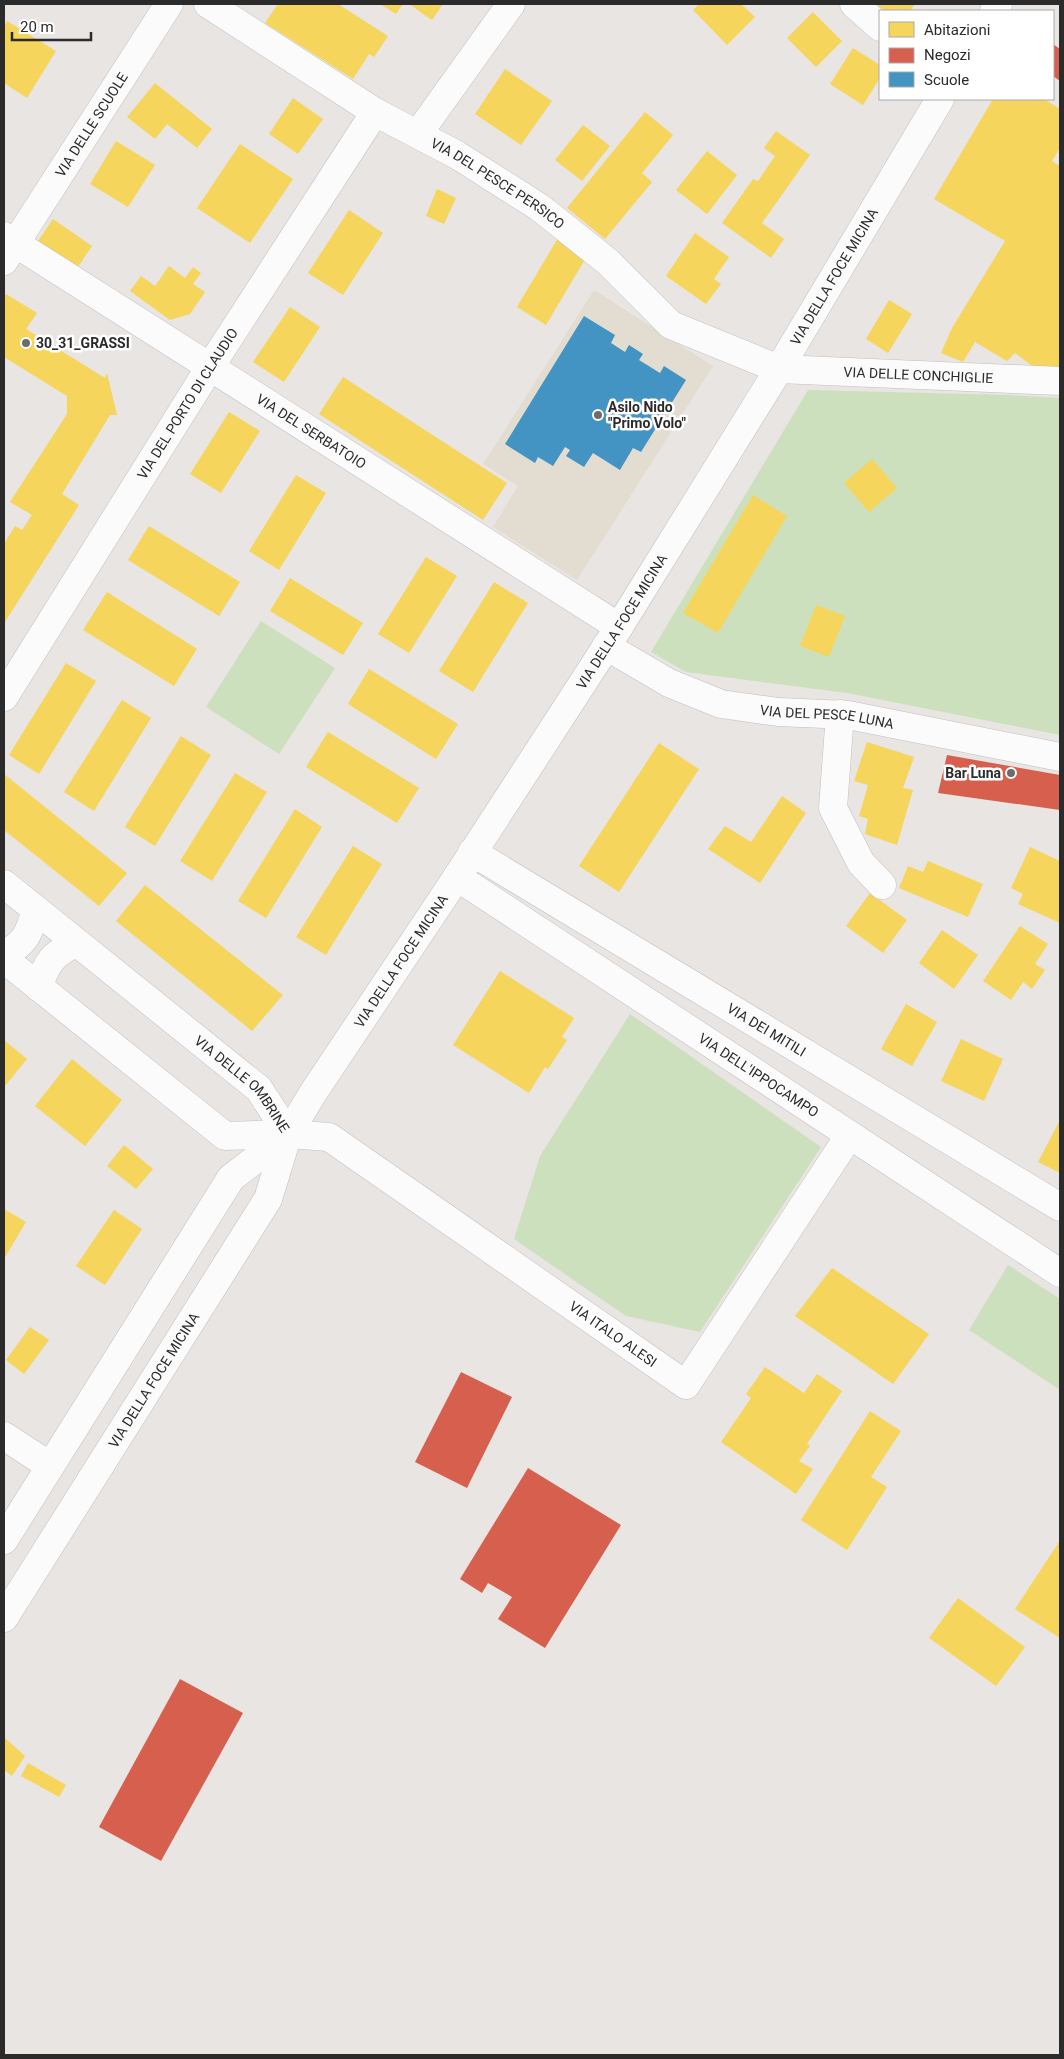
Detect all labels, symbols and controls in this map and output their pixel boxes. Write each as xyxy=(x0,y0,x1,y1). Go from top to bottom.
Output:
scale bar xyxy=(12,10,91,42)
legend xyxy=(879,10,1054,100)
text: 20 m xyxy=(20,18,54,36)
text: Abitazioni xyxy=(924,21,991,39)
text: Negozi xyxy=(924,46,971,64)
street label: VIA DELLE SCUOLE xyxy=(52,69,131,180)
text: Scuole xyxy=(924,71,969,89)
street label: VIA DEL PESCE PERSICO xyxy=(428,135,568,232)
street label: VIA DELLA FOCE MICINA xyxy=(787,205,881,348)
street label: VIA DEL PORTO DI CLAUDIO xyxy=(134,325,241,482)
place label: 30_31_GRASSI xyxy=(36,335,130,351)
marker: 30_31_GRASSI xyxy=(20,337,32,349)
street label: VIA DELLE CONCHIGLIE xyxy=(843,364,994,386)
street label: VIA DEL SERBATOIO xyxy=(253,391,369,472)
place label: Asilo Nido "Primo Volo" xyxy=(608,399,686,431)
marker: Asilo Nido "Primo Volo" xyxy=(592,409,604,421)
street label: VIA DELLA FOCE MICINA xyxy=(573,551,670,692)
street label: VIA DEL PESCE LUNA xyxy=(759,702,895,732)
place label: Bar Luna xyxy=(945,765,1001,781)
marker: Bar Luna xyxy=(1005,767,1017,779)
street label: VIA DELLA FOCE MICINA xyxy=(351,891,451,1031)
street label: VIA DEI MITILI xyxy=(724,1000,809,1060)
street label: VIA DELL'IPPOCAMPO xyxy=(696,1030,822,1120)
street label: VIA DELLE OMBRINE xyxy=(191,1032,293,1135)
street label: VIA ITALO ALESI xyxy=(566,1298,660,1370)
street label: VIA DELLA FOCE MICINA xyxy=(105,1310,202,1451)

